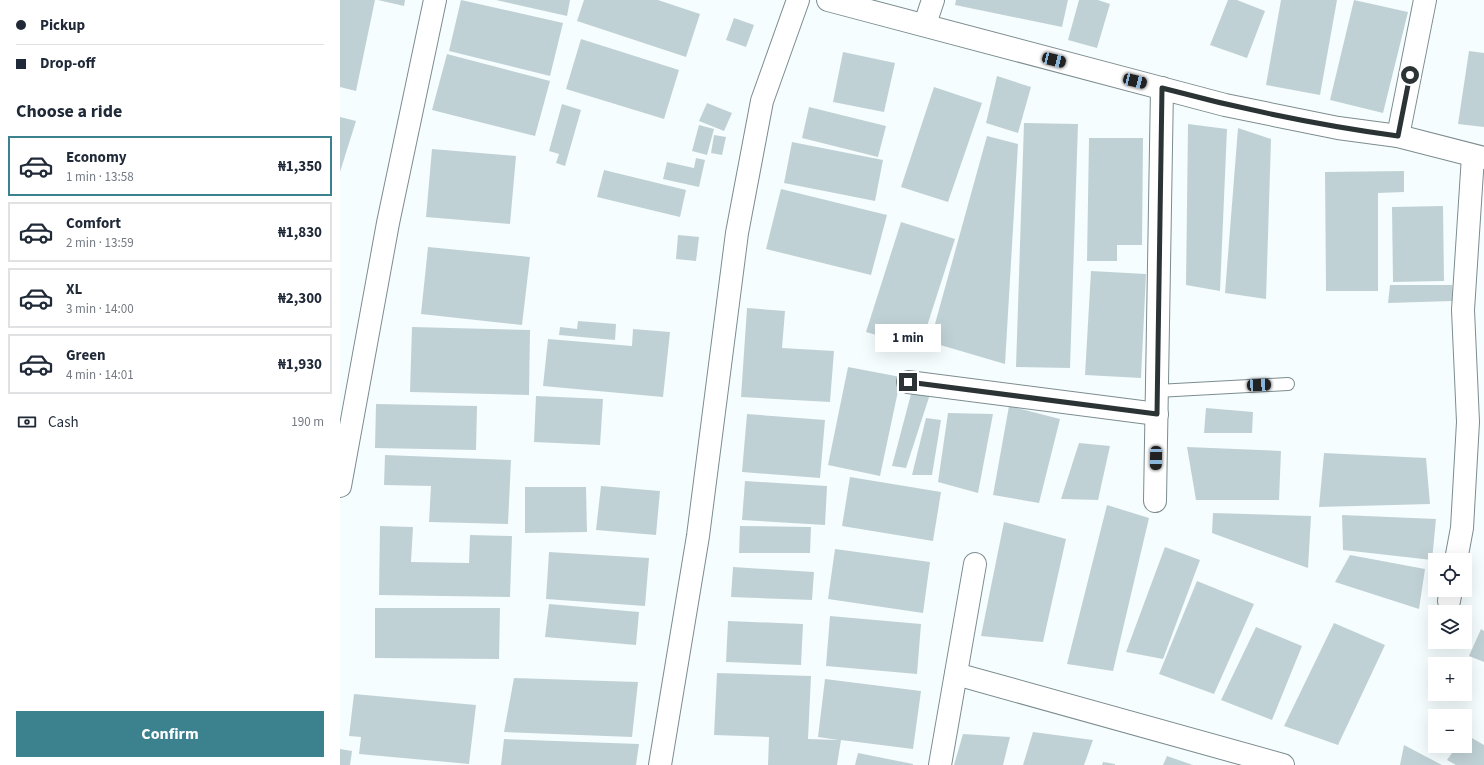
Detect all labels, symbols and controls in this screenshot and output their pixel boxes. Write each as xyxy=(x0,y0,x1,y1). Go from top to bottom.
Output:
text: Pickup xyxy=(40,15,85,36)
car xyxy=(1041,51,1067,69)
text: Drop-off xyxy=(40,53,95,74)
route start xyxy=(1401,66,1419,84)
car xyxy=(1122,72,1148,90)
text: Choose a ride xyxy=(16,99,122,124)
text: Economy xyxy=(66,147,127,168)
icon: car xyxy=(18,148,54,184)
text: ₦1,350 xyxy=(278,156,322,177)
text: 1 min · 13:58 xyxy=(66,168,134,186)
text: Comfort xyxy=(66,213,121,234)
icon: car xyxy=(18,214,54,250)
text: ₦1,830 xyxy=(278,222,322,243)
text: 2 min · 13:59 xyxy=(66,234,134,252)
text: XL xyxy=(66,279,82,300)
icon: car xyxy=(18,280,54,316)
text: ₦2,300 xyxy=(278,288,322,309)
text: 3 min · 14:00 xyxy=(66,300,134,318)
callout: 1 min xyxy=(875,324,941,352)
text: 1 min xyxy=(892,329,924,347)
text: Green xyxy=(66,345,106,366)
icon: car xyxy=(18,346,54,382)
text: ₦1,930 xyxy=(278,354,322,375)
text: 4 min · 14:01 xyxy=(66,366,134,384)
route end xyxy=(899,373,917,391)
car xyxy=(1247,378,1271,392)
icon: cash xyxy=(16,411,38,433)
text: Cash xyxy=(48,412,79,433)
text: 190 m xyxy=(291,413,324,431)
car xyxy=(1150,446,1162,470)
map controls xyxy=(1428,553,1472,753)
button: locate xyxy=(1428,553,1472,597)
button: layers xyxy=(1428,605,1472,649)
button: + xyxy=(1428,657,1472,701)
button: − xyxy=(1428,709,1472,753)
button: Confirm xyxy=(16,711,324,757)

